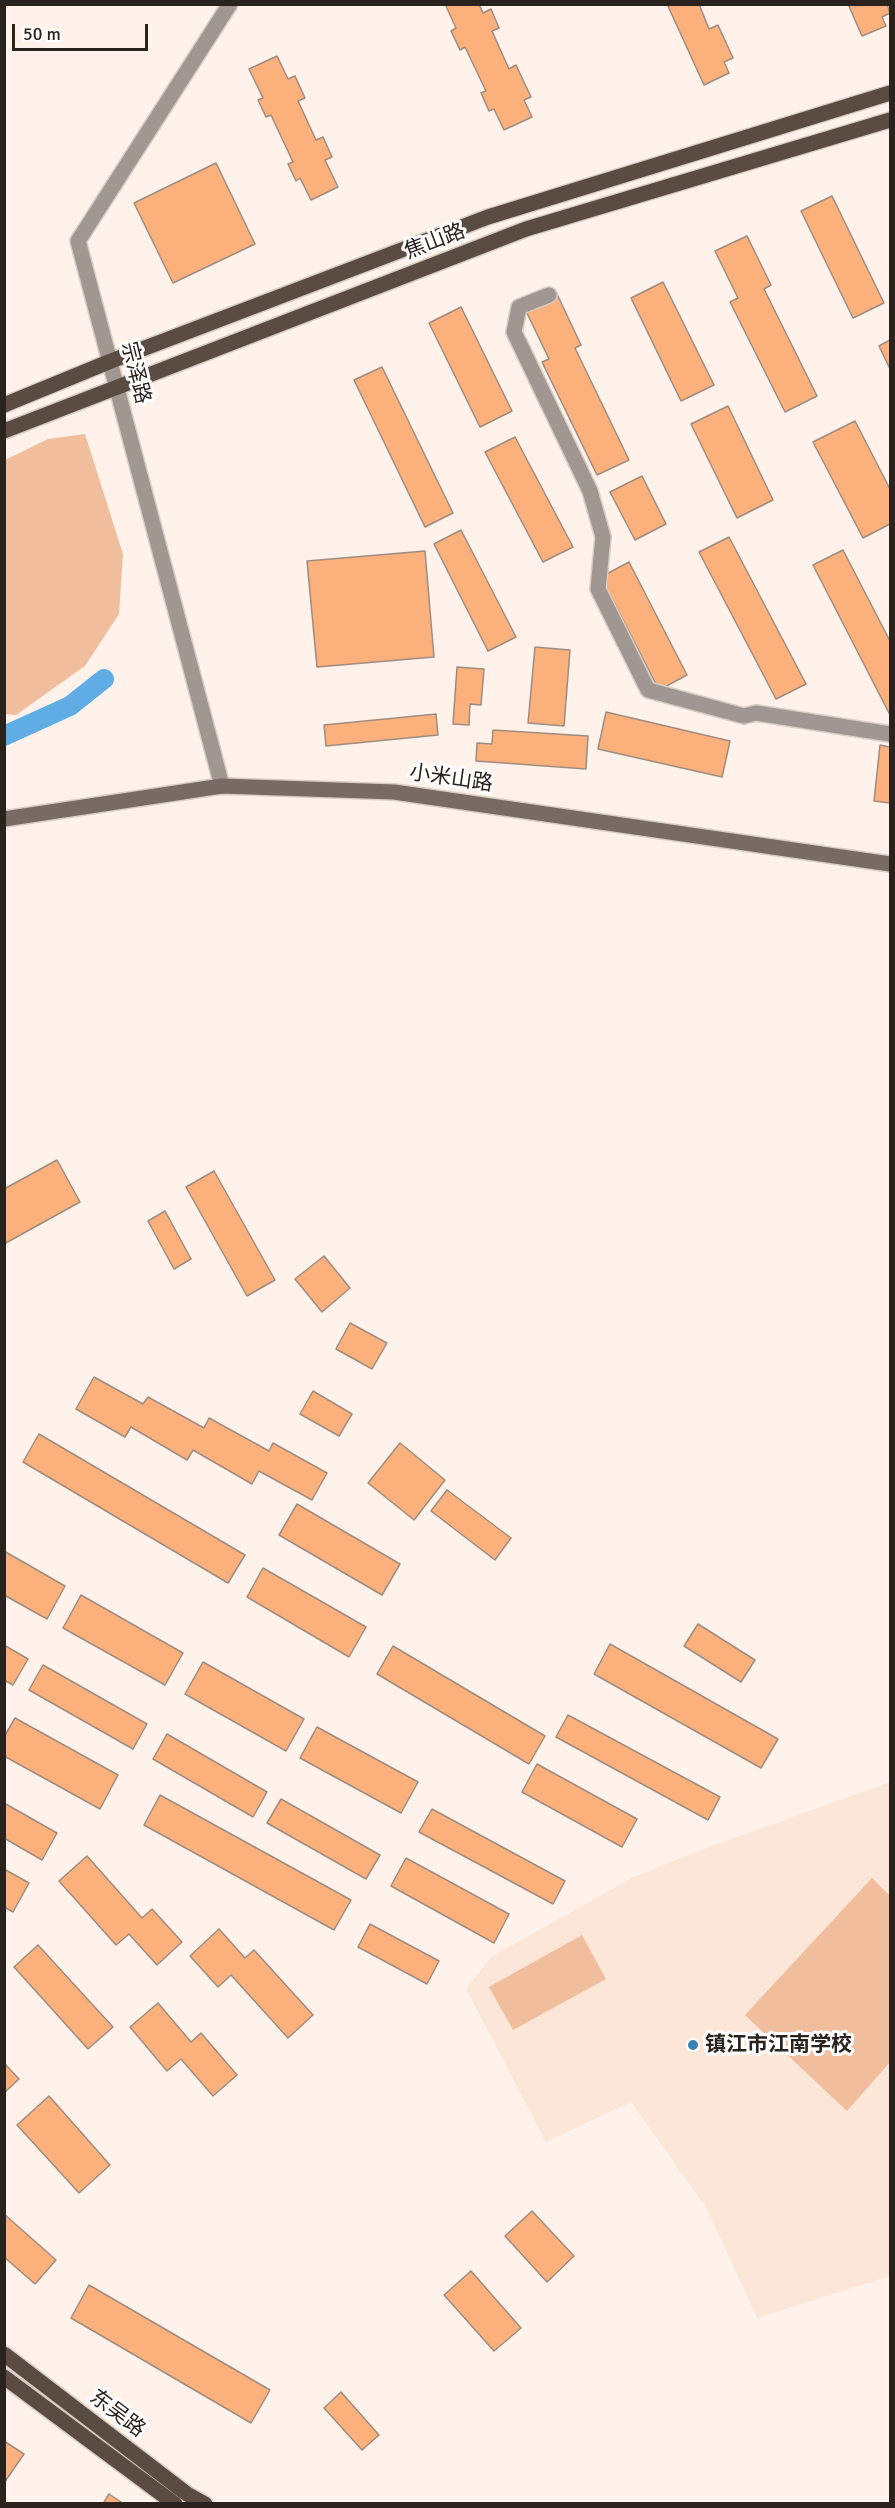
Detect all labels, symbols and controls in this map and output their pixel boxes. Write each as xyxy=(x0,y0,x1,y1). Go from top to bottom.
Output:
scale bar xyxy=(15,12,152,50)
text: 50 m xyxy=(23,23,61,45)
street label: 焦山路 xyxy=(401,219,469,265)
street label: 宗泽路 xyxy=(115,339,155,407)
street label: 小米山路 xyxy=(408,761,494,797)
place label: 镇江市江南学校 xyxy=(705,2032,852,2058)
marker: 镇江市江南学校 xyxy=(686,2038,700,2052)
street label: 东吴路 xyxy=(84,2385,150,2443)

